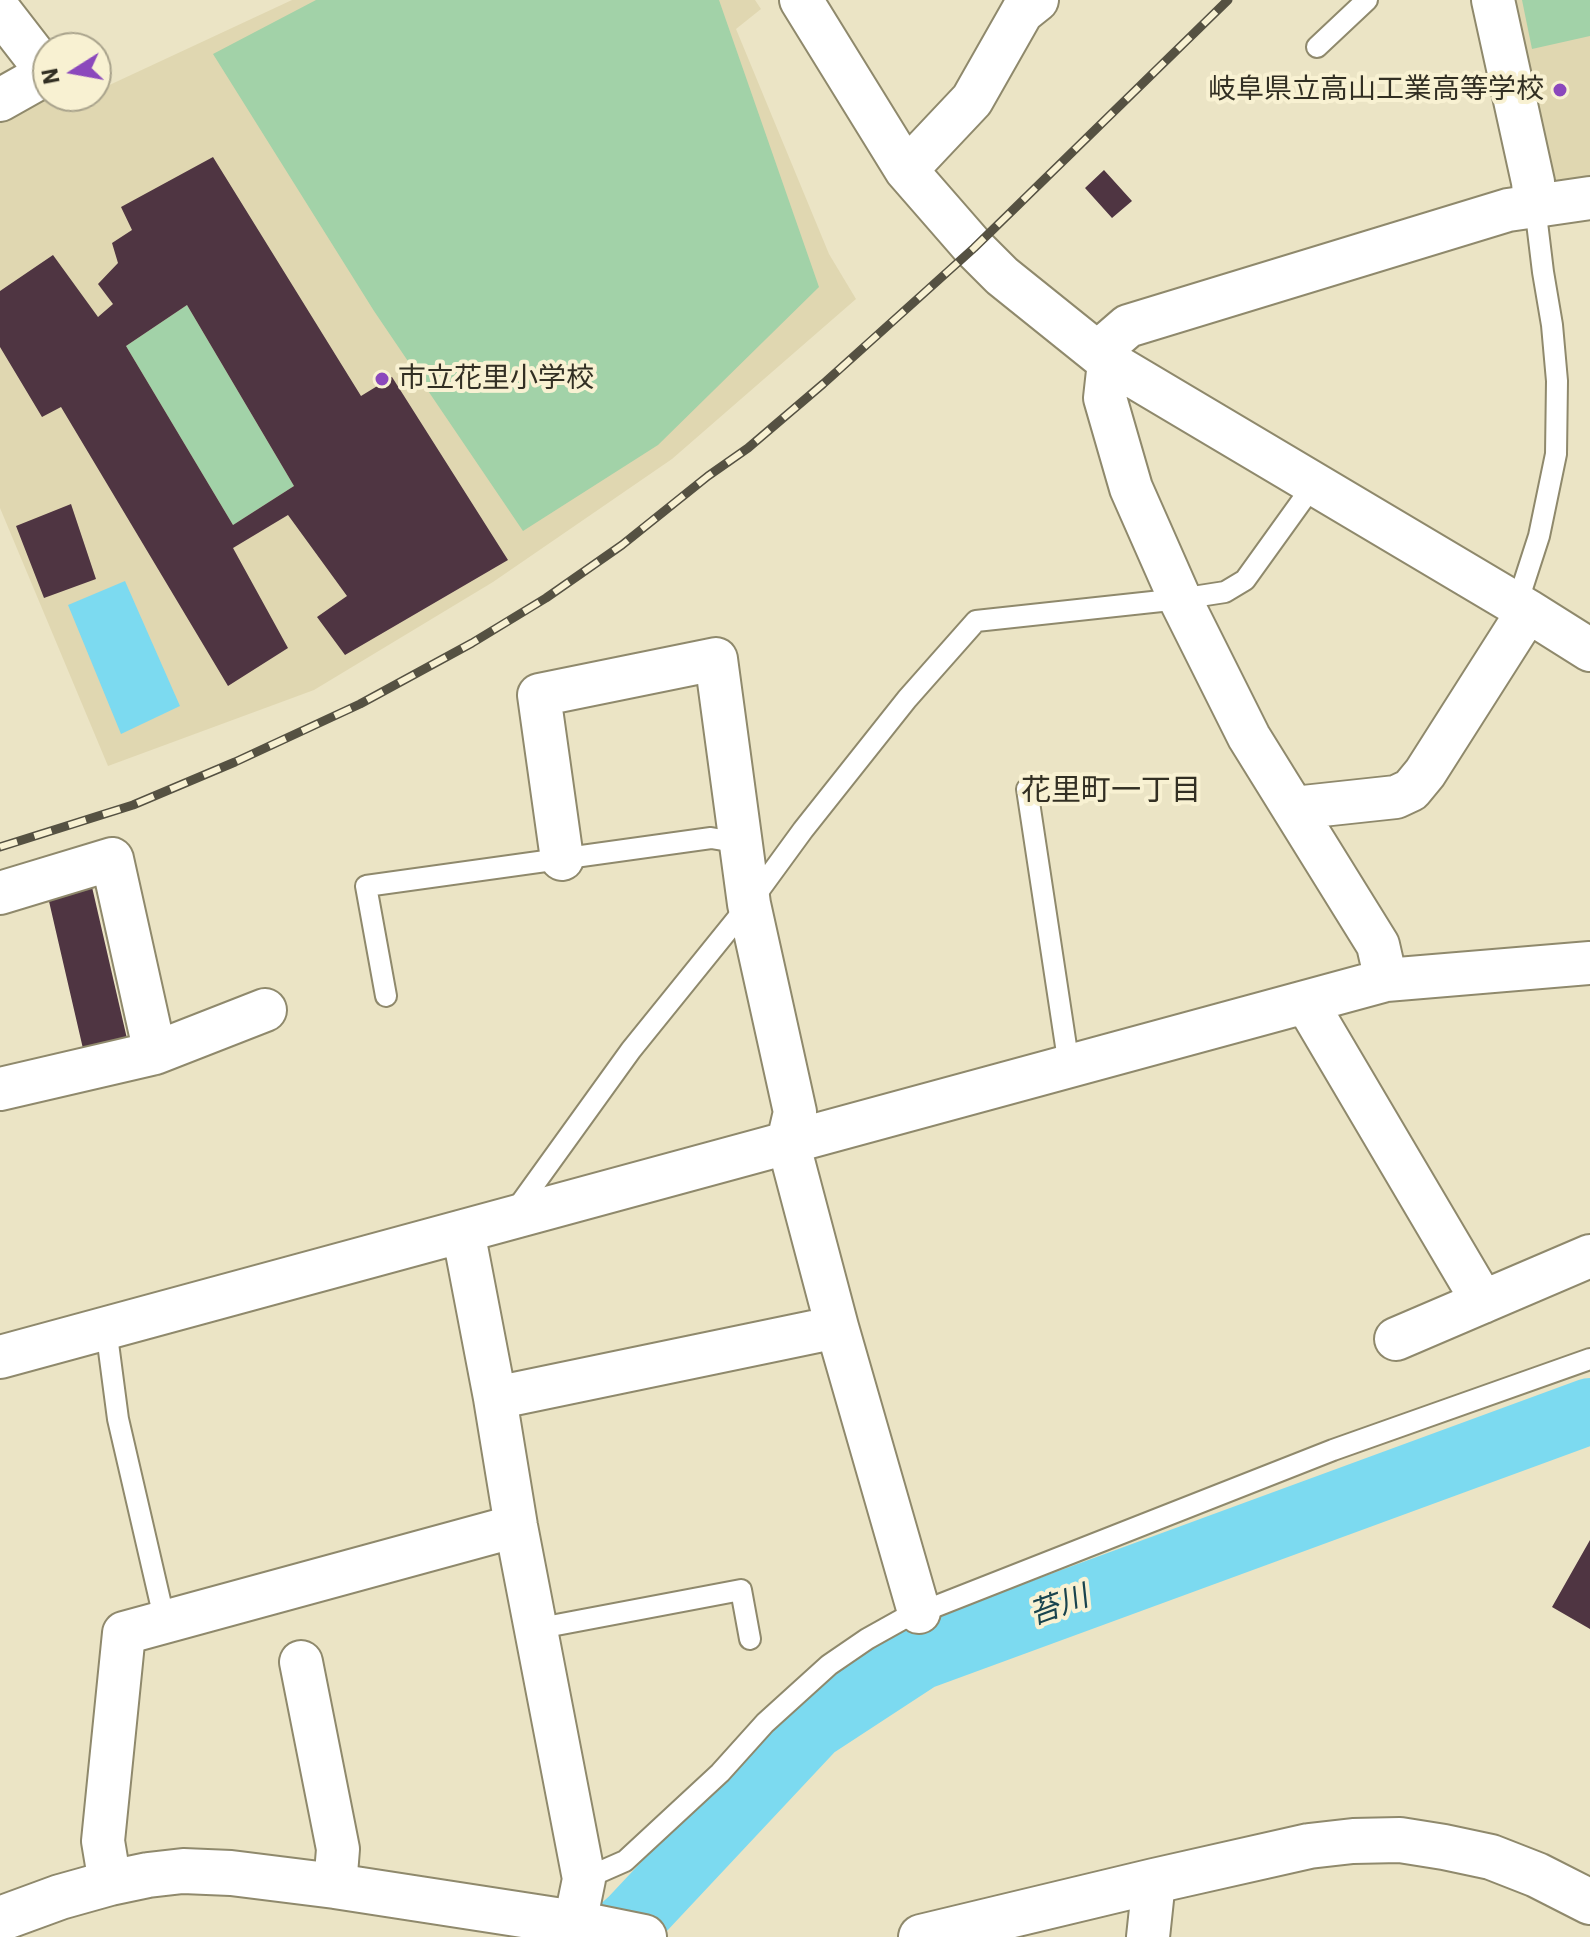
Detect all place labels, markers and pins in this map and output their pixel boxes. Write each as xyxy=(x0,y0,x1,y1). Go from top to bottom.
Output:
place label: 岐阜県立高山工業高等学校 xyxy=(1208,73,1544,107)
marker: 岐阜県立高山工業高等学校 xyxy=(1551,81,1569,99)
place label: 市立花里小学校 xyxy=(398,362,594,396)
marker: 市立花里小学校 xyxy=(373,370,391,388)

